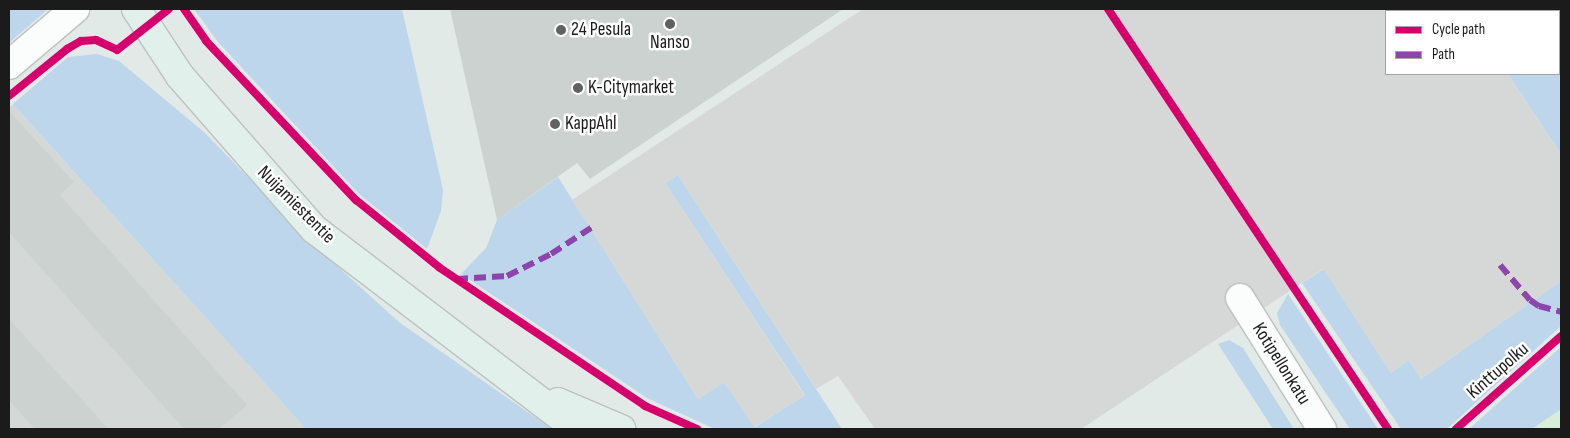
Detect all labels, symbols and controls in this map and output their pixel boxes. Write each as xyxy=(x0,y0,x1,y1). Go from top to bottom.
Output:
legend xyxy=(1385,10,1560,75)
marker: Nanso xyxy=(664,18,676,30)
place label: 24 Pesula xyxy=(571,19,631,41)
text: Cycle path xyxy=(1432,20,1485,39)
marker: 24 Pesula xyxy=(555,24,567,36)
place label: Nanso xyxy=(650,32,690,54)
text: Path xyxy=(1432,45,1455,64)
place label: K-Citymarket xyxy=(588,77,674,99)
marker: K-Citymarket xyxy=(572,82,584,94)
place label: KappAhl xyxy=(565,113,617,135)
marker: KappAhl xyxy=(549,118,561,130)
street label: Nuijamiestentie xyxy=(252,161,340,249)
street label: Kotipellonkatu xyxy=(1247,319,1315,409)
street label: Kinttupolku xyxy=(1462,338,1534,404)

